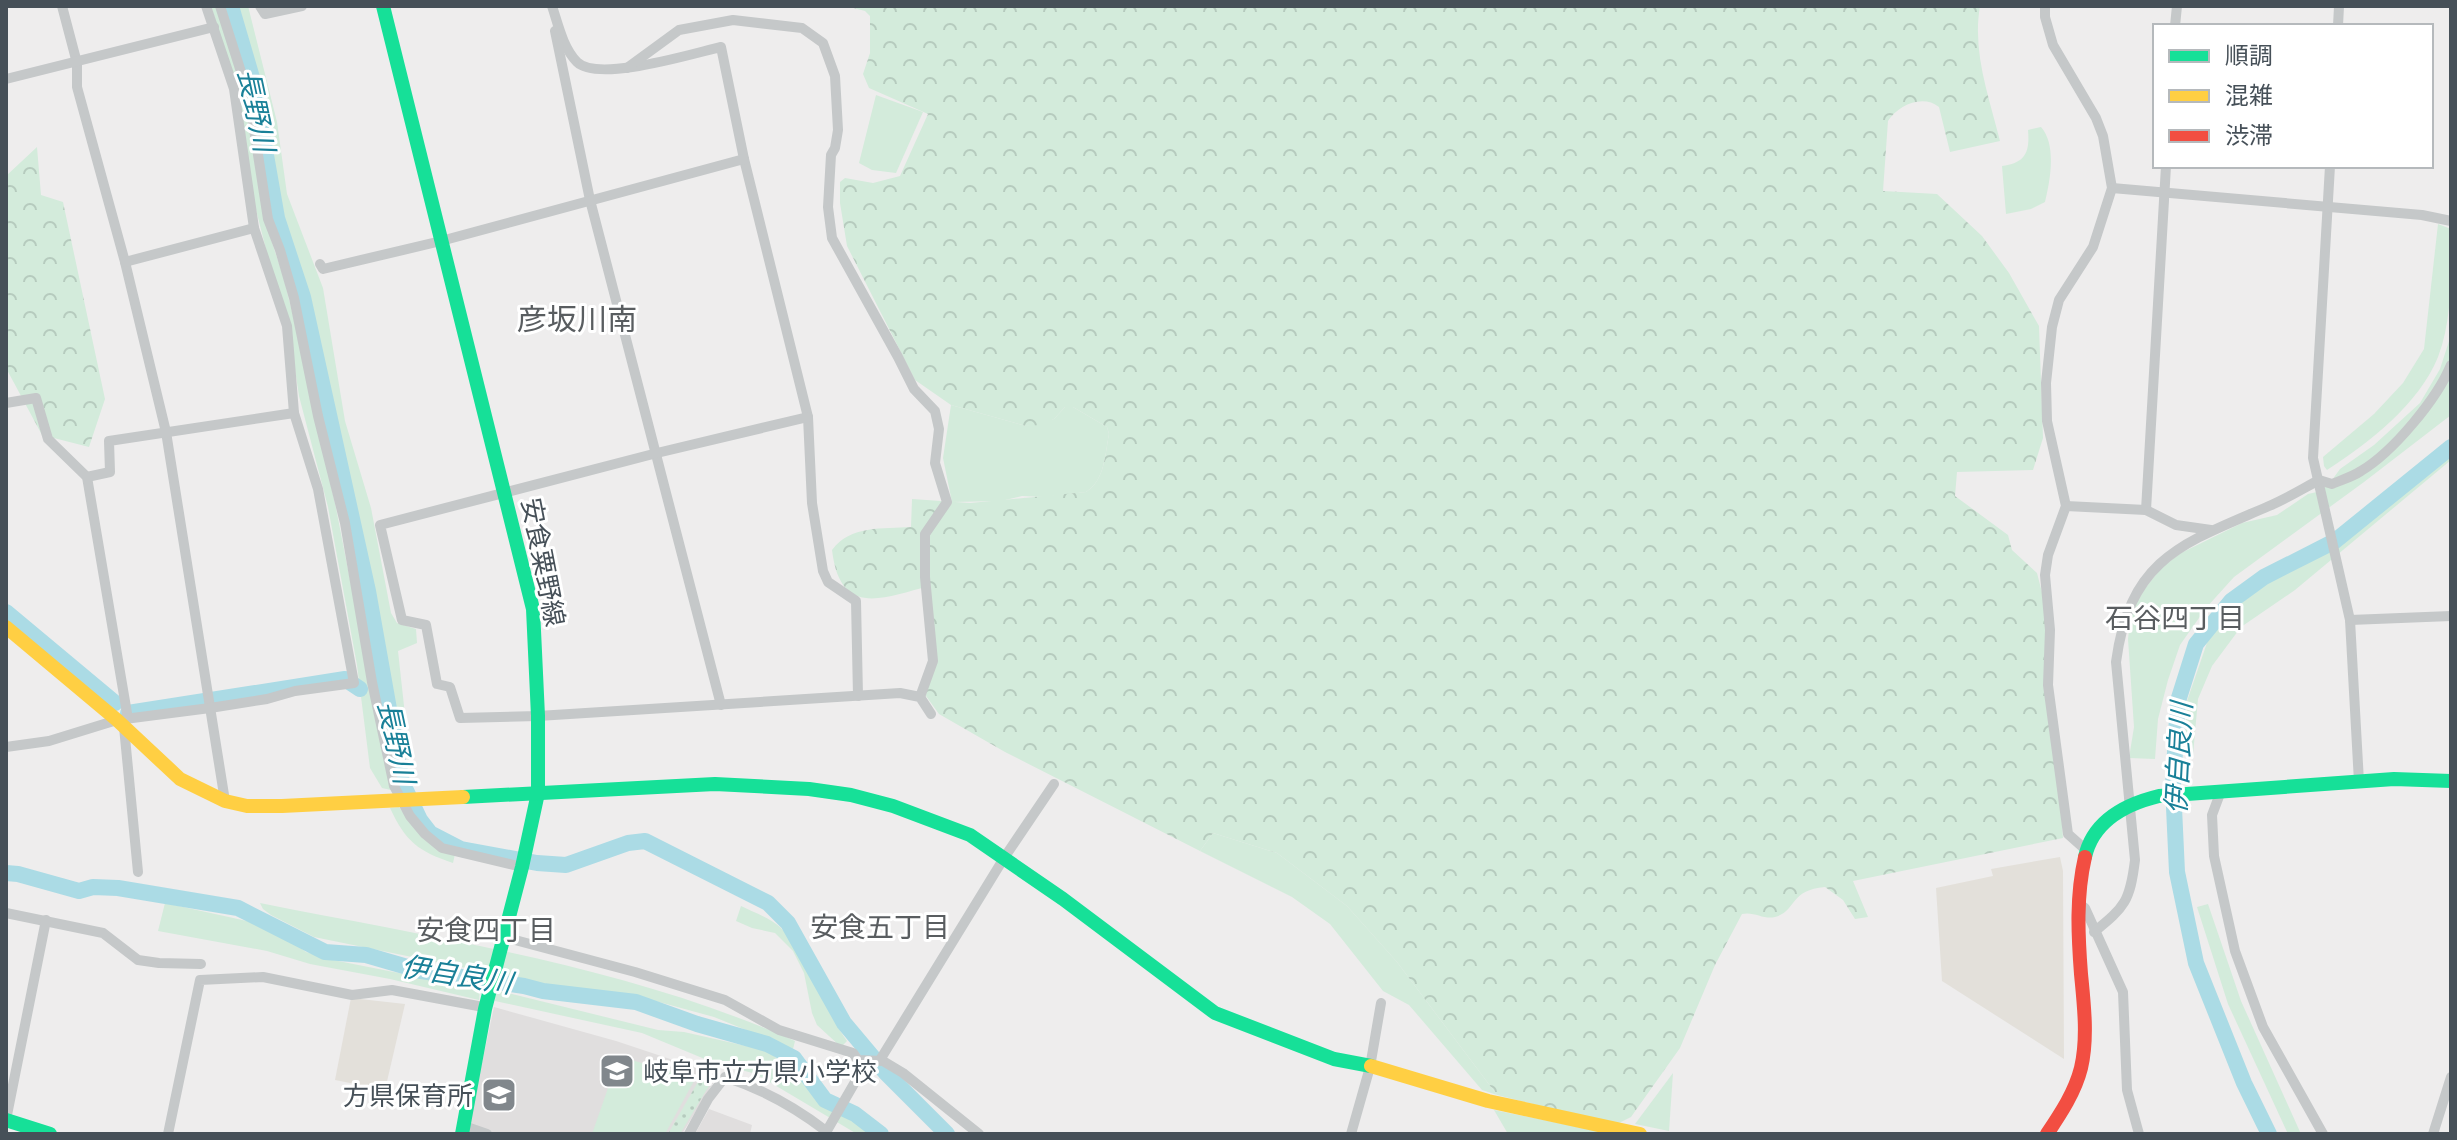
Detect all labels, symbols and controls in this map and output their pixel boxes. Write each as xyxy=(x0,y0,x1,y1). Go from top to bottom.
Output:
legend xyxy=(2153,24,2433,168)
text: 順調 xyxy=(2225,39,2273,71)
water label: 長野川 xyxy=(230,65,284,158)
text: 混雑 xyxy=(2225,79,2273,111)
text: 渋滞 xyxy=(2225,119,2273,151)
district label: 彦坂川南 xyxy=(517,299,637,338)
street label: 安食粟野線 xyxy=(515,495,573,629)
district label: 石谷四丁目 xyxy=(2105,599,2245,636)
water label: 長野川 xyxy=(370,697,424,790)
water label: 伊自良川 xyxy=(2157,698,2200,815)
district label: 安食五丁目 xyxy=(810,908,950,945)
district label: 安食四丁目 xyxy=(416,911,556,948)
water label: 伊自良川 xyxy=(399,947,518,1002)
school or university icon: 岐阜市立方県小学校 xyxy=(598,1052,636,1090)
place label: 岐阜市立方県小学校 xyxy=(643,1054,877,1088)
school or university icon: 方県保育所 xyxy=(480,1076,518,1114)
place label: 方県保育所 xyxy=(343,1078,473,1112)

